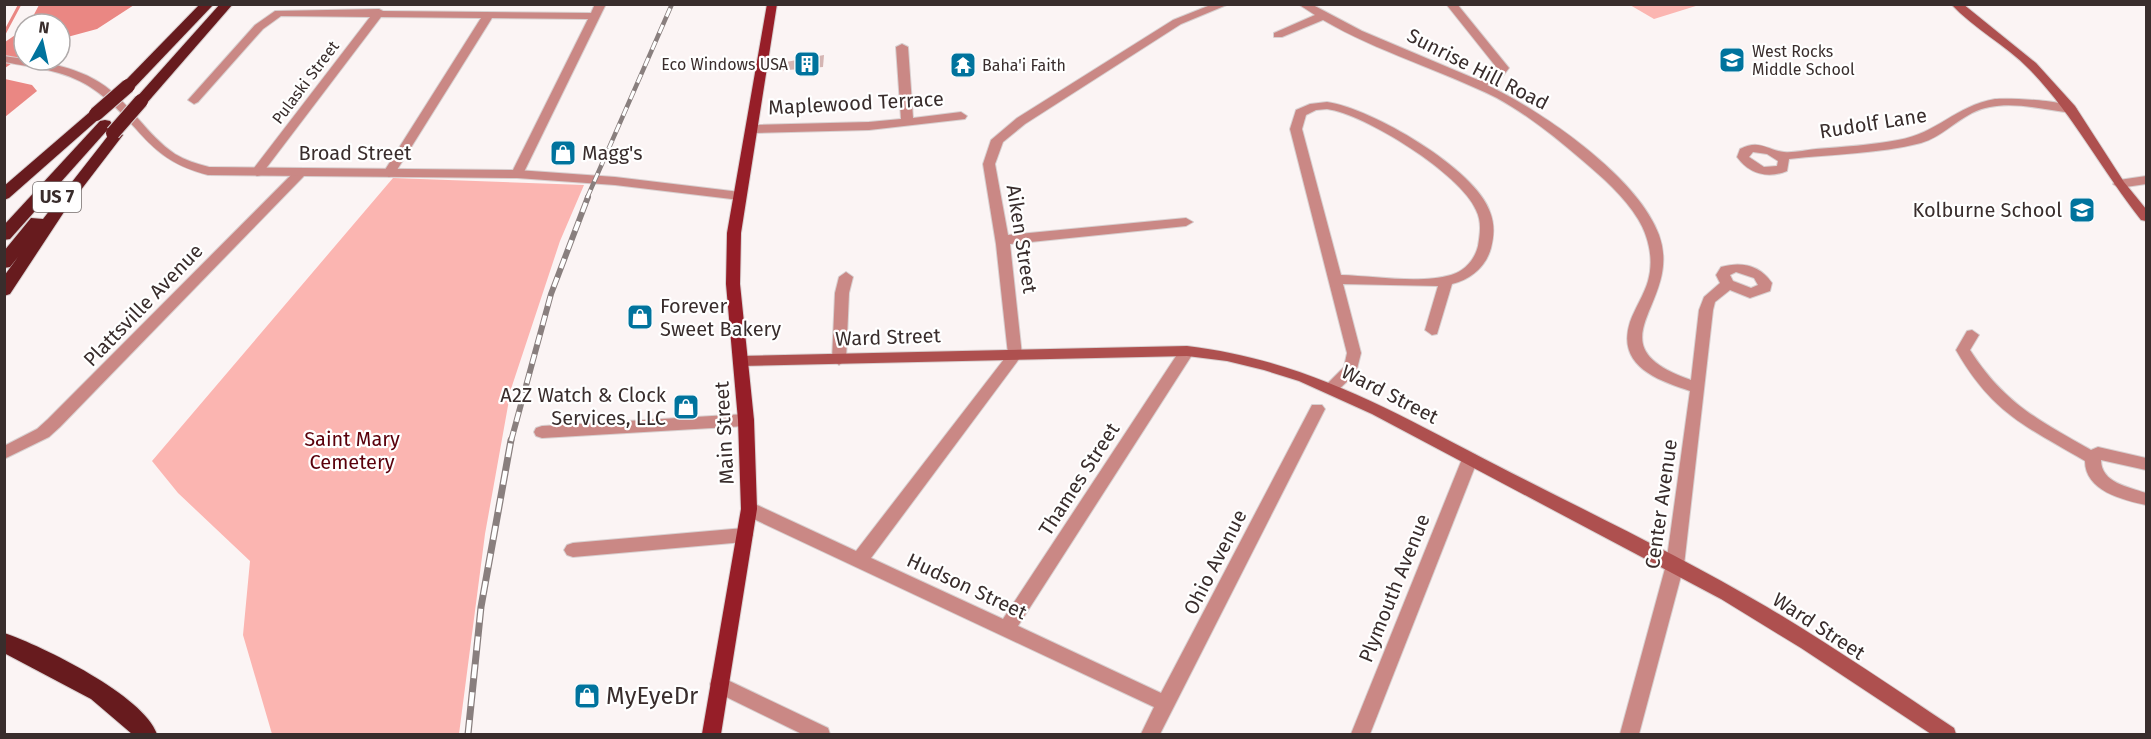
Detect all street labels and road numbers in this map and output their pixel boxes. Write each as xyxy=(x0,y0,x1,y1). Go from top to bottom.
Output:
street label: Sunrise Hill Road xyxy=(1403,23,1553,115)
street label: Pulaski Street xyxy=(268,37,343,128)
street label: Maplewood Terrace xyxy=(768,86,944,120)
street label: Rudolf Lane xyxy=(1818,103,1928,143)
street label: Broad Street xyxy=(298,141,412,165)
road number: US 7 xyxy=(33,182,81,212)
street label: Aiken Street xyxy=(1002,183,1043,296)
street label: Plattsville Avenue xyxy=(78,239,208,371)
street label: Ward Street xyxy=(835,323,942,351)
street label: Ward Street xyxy=(1338,359,1443,429)
street label: Main Street xyxy=(709,380,739,485)
street label: Thames Street xyxy=(1034,417,1125,540)
street label: Center Avenue xyxy=(1640,438,1682,570)
street label: Ohio Avenue xyxy=(1178,506,1252,618)
street label: Plymouth Avenue xyxy=(1353,510,1435,666)
street label: Hudson Street xyxy=(903,548,1031,625)
street label: Ward Street xyxy=(1768,587,1870,665)

